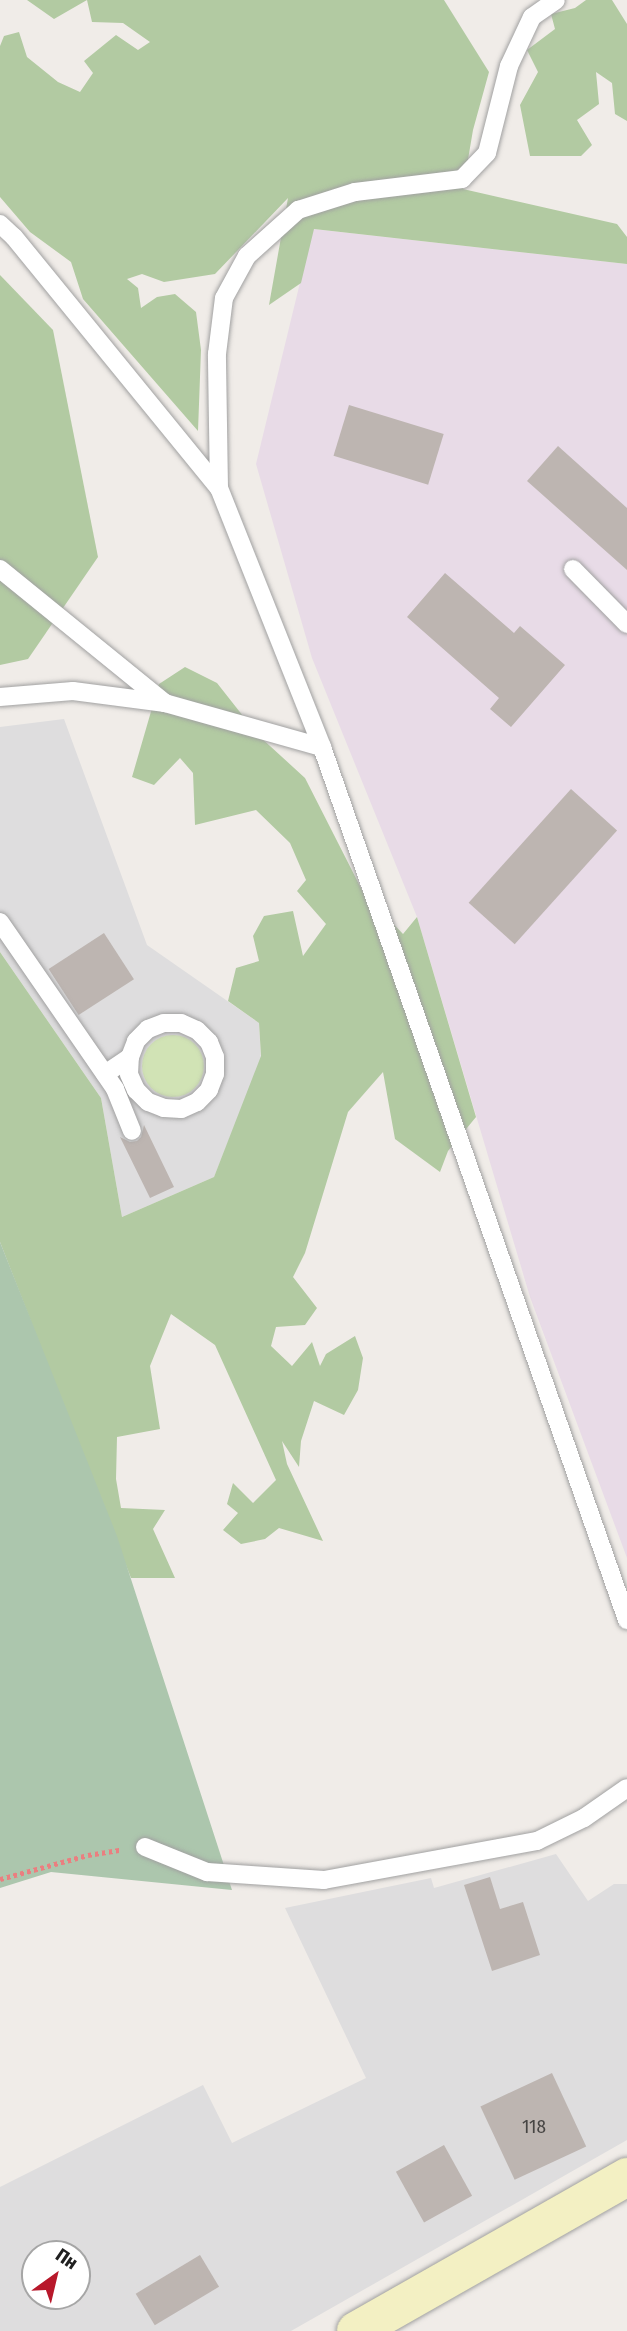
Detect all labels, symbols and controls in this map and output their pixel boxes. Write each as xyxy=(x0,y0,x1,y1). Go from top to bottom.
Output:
house number: 118 xyxy=(522,2116,546,2138)
north arrow xyxy=(21,2240,91,2310)
text: Пн xyxy=(52,2243,82,2274)

